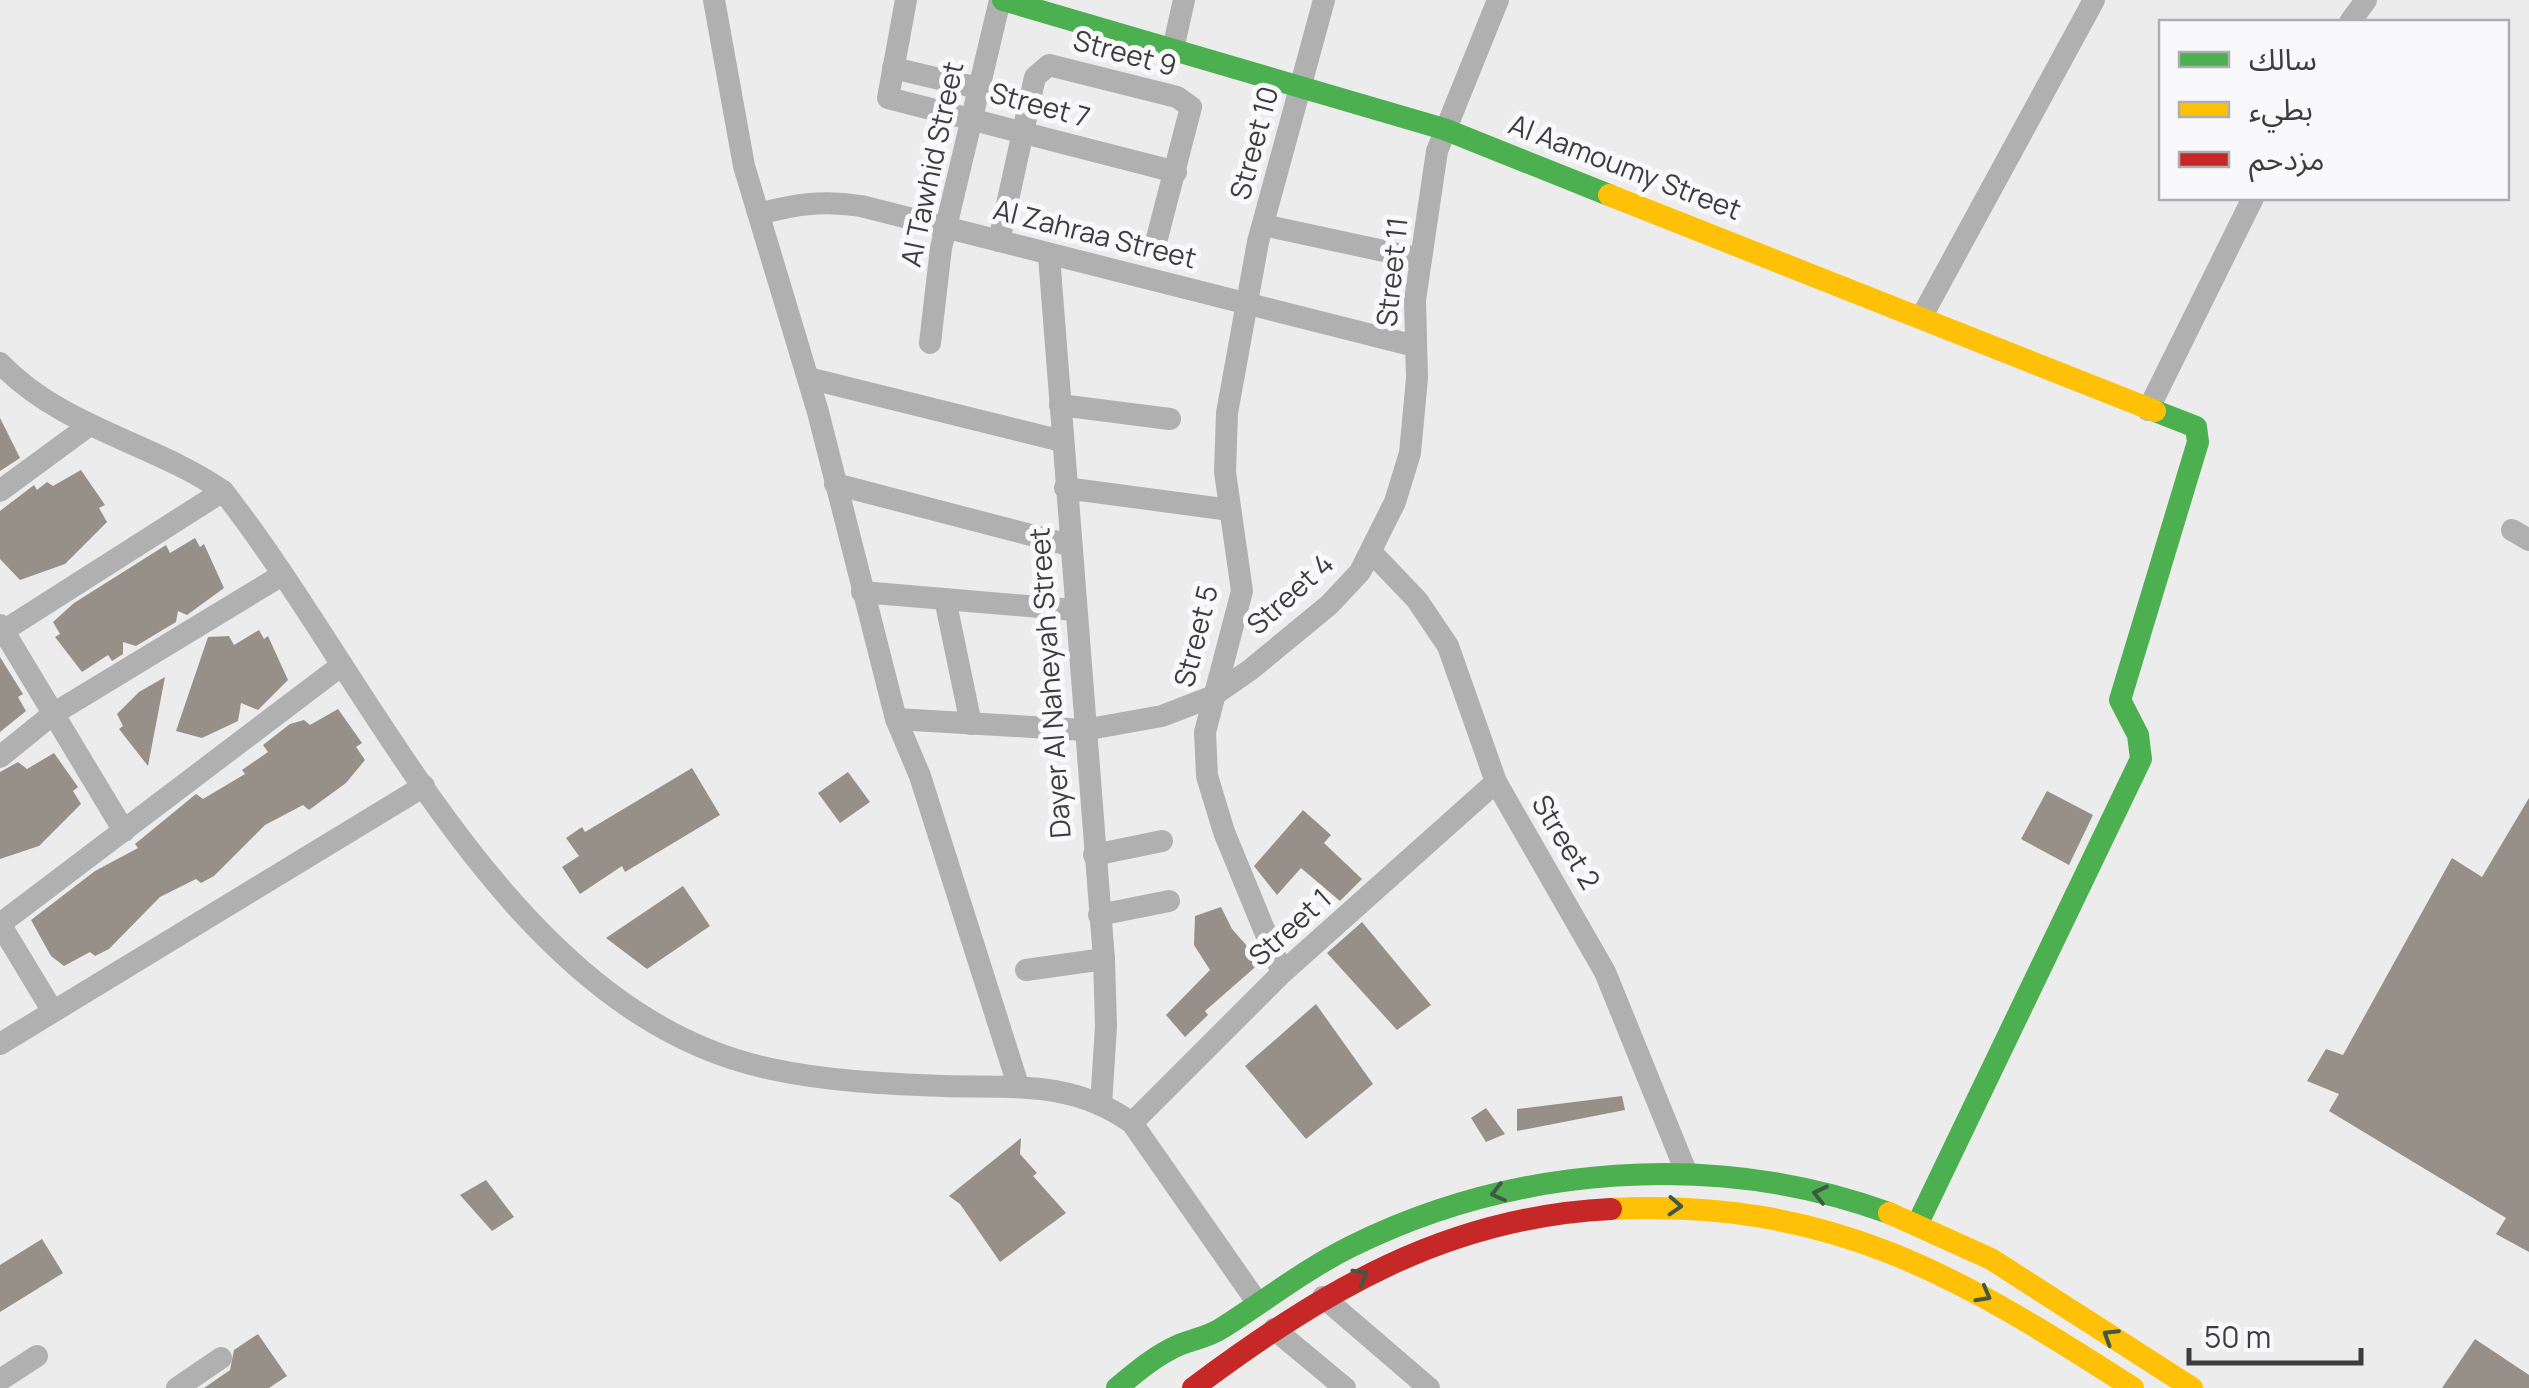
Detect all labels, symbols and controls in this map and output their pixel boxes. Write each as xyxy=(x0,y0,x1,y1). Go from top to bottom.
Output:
street label: Street 9 xyxy=(1070,20,1181,84)
legend xyxy=(2159,20,2509,200)
text: سالك xyxy=(2249,38,2317,79)
street label: Al Tawhid Street xyxy=(891,58,971,270)
street label: Street 7 xyxy=(986,72,1094,136)
street label: Street 10 xyxy=(1220,82,1286,204)
text: بطيء xyxy=(2249,88,2313,133)
street label: Al Aamoumy Street xyxy=(1504,104,1747,228)
text: مزدحم xyxy=(2249,138,2325,183)
street label: Al Zahraa Street xyxy=(990,189,1201,277)
street label: Street 11 xyxy=(1366,215,1416,328)
street label: Dayer Al Naheyah Street xyxy=(1019,526,1079,840)
street label: Street 4 xyxy=(1238,544,1341,642)
street label: Street 5 xyxy=(1164,581,1226,691)
street label: Street 2 xyxy=(1524,787,1610,896)
street label: Street 1 xyxy=(1240,879,1339,973)
one-way arrow xyxy=(1490,1181,1507,1202)
one-way arrow xyxy=(1812,1185,1829,1206)
one-way arrow xyxy=(1667,1195,1683,1216)
one-way arrow xyxy=(1351,1269,1369,1288)
one-way arrow xyxy=(1973,1283,1991,1302)
scale bar xyxy=(2189,1303,2362,1365)
text: 50 m xyxy=(2204,1316,2271,1357)
one-way arrow xyxy=(2103,1329,2121,1348)

